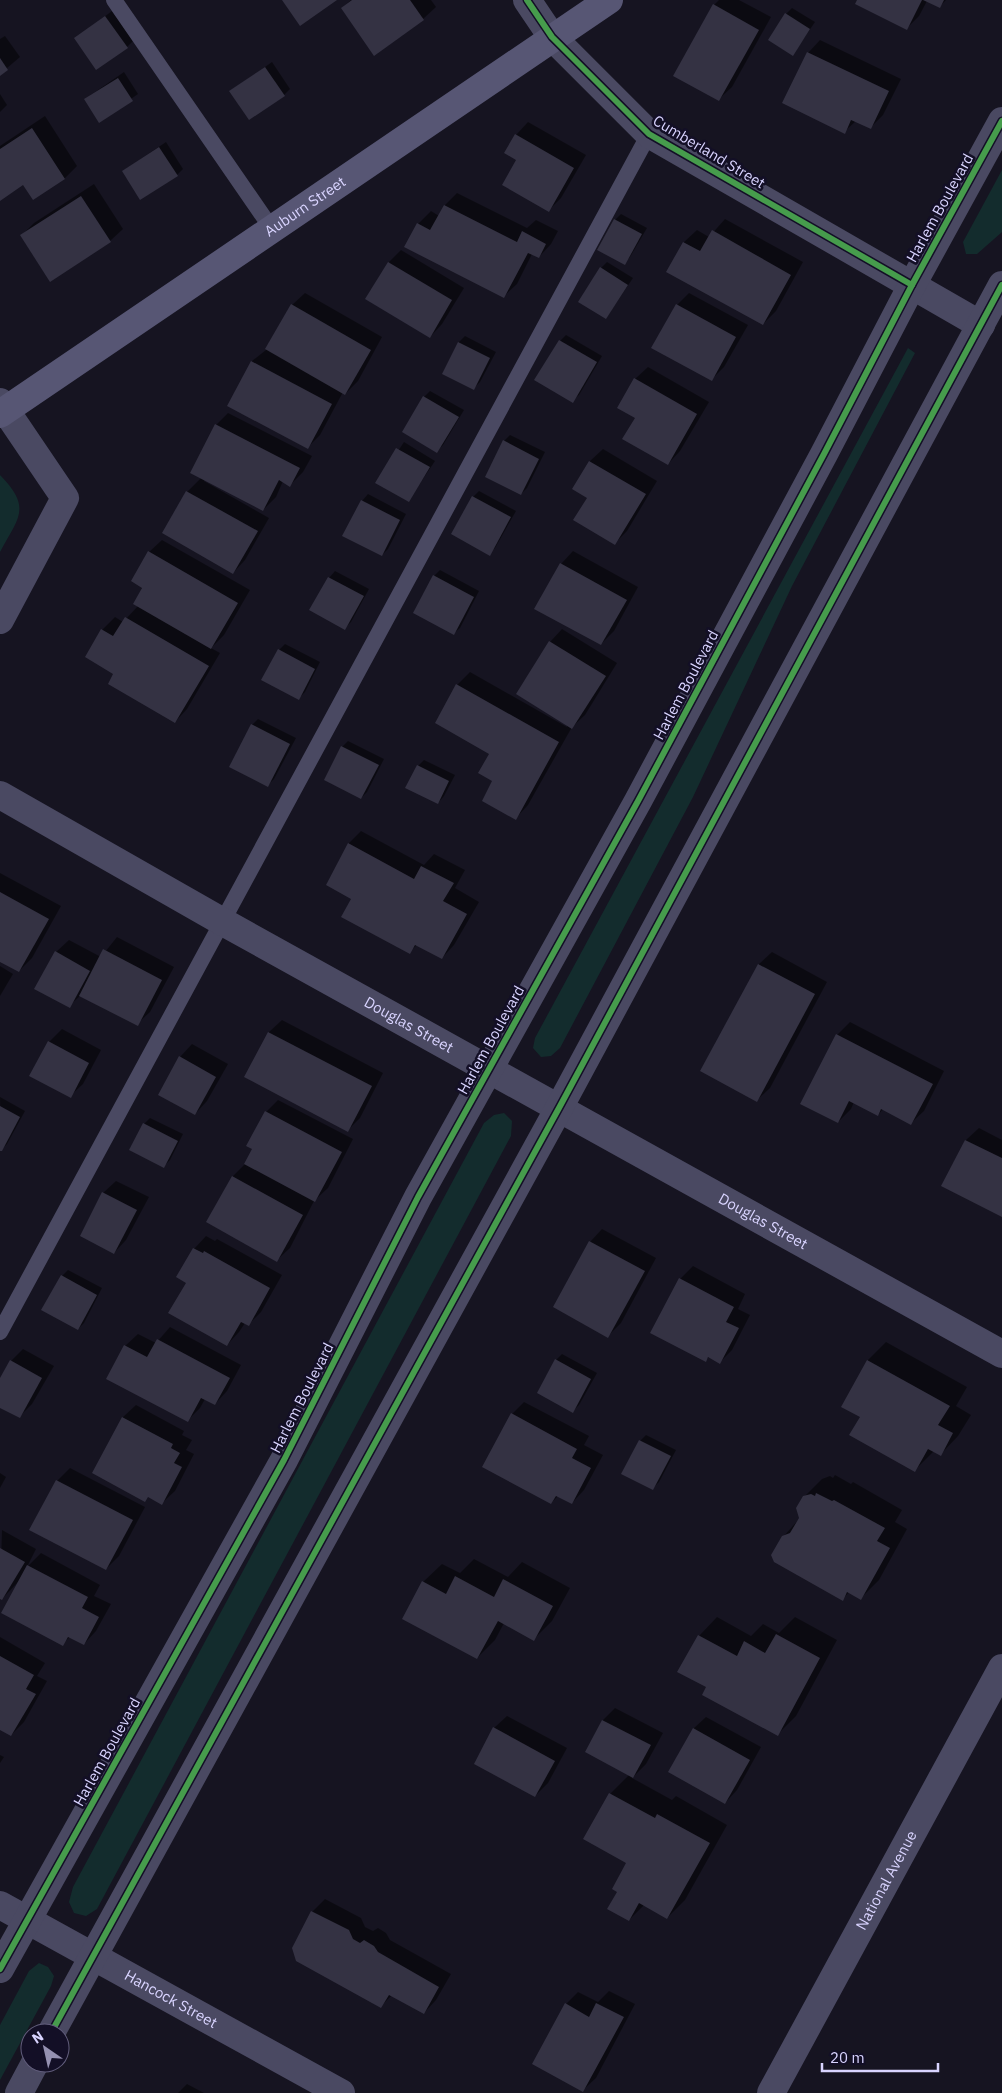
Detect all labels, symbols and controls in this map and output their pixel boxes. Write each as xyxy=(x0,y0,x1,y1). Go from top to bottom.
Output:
street label: Cumberland Street xyxy=(650,111,769,193)
street label: Harlem Boulevard xyxy=(902,150,977,265)
street label: Auburn Street xyxy=(261,172,349,240)
street label: Harlem Boulevard xyxy=(649,627,722,743)
street label: Harlem Boulevard xyxy=(453,982,528,1097)
street label: Douglas Street xyxy=(361,992,457,1057)
street label: Douglas Street xyxy=(715,1189,811,1253)
street label: Harlem Boulevard xyxy=(266,1339,338,1456)
street label: Harlem Boulevard xyxy=(69,1694,144,1809)
street label: National Avenue xyxy=(851,1827,921,1933)
street label: Hancock Street xyxy=(121,1965,221,2032)
north arrow xyxy=(20,2023,70,2073)
text: N xyxy=(28,2027,47,2048)
scale bar xyxy=(822,2040,938,2072)
text: 20 m xyxy=(830,2048,865,2067)

